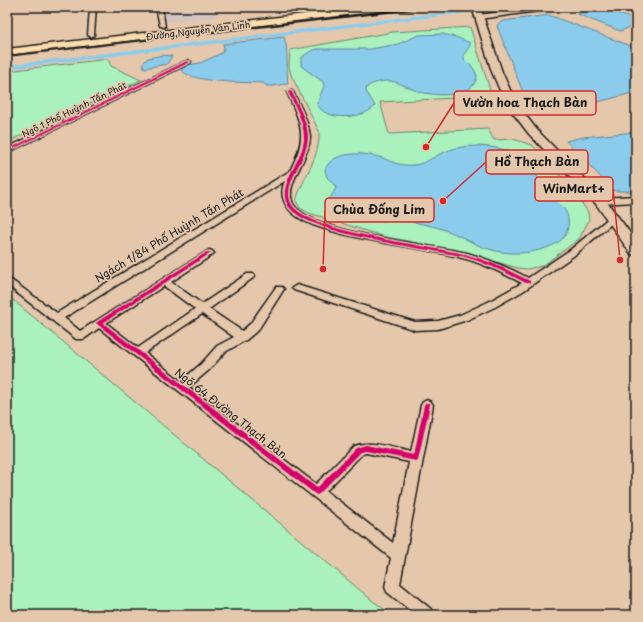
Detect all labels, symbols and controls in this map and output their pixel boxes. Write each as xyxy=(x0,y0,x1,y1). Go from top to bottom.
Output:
street label: Đường Nguyễn Văn Linh xyxy=(145,17,251,43)
street label: Ngõ 1 Phố Huỳnh Tấn Phát xyxy=(19,77,129,140)
callout: Vườn hoa Thạch Bàn xyxy=(454,91,596,115)
text: Vườn hoa Thạch Bàn xyxy=(463,93,587,111)
callout: Hồ Thạch Bàn xyxy=(486,150,588,174)
text: Hồ Thạch Bàn xyxy=(495,152,580,170)
callout: WinMart+ xyxy=(535,177,613,201)
text: WinMart+ xyxy=(543,179,605,197)
street label: Ngách 1/84 Phố Huỳnh Tấn Phát xyxy=(91,183,247,286)
callout: Chùa Đống Lim xyxy=(325,198,434,222)
text: Chùa Đống Lim xyxy=(333,200,425,218)
street label: Ngõ 64 Đường Thạch Bàn xyxy=(171,364,291,462)

